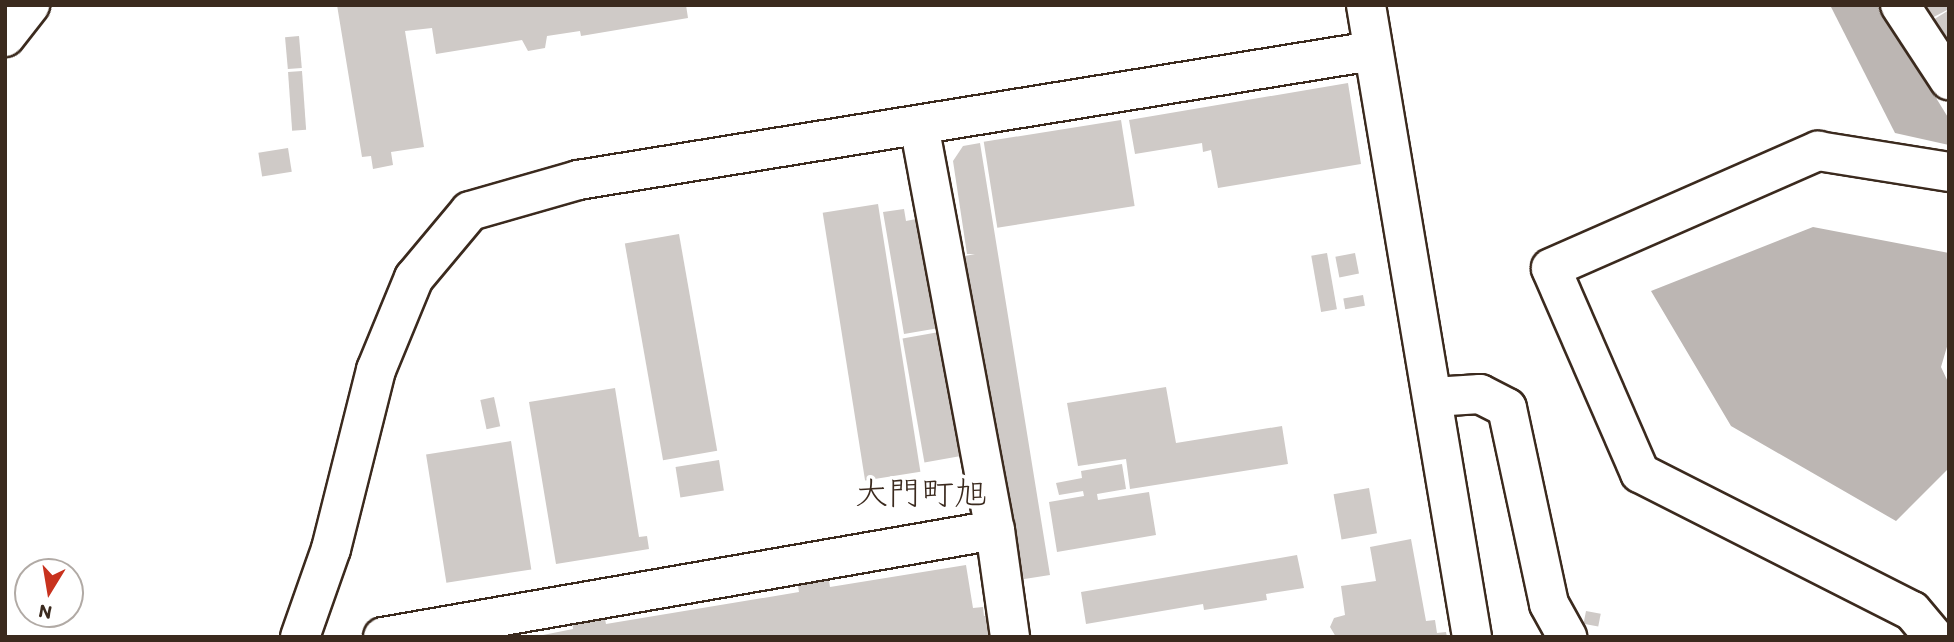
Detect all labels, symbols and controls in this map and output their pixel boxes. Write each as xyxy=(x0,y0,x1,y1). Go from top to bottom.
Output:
district label: 大門町旭 xyxy=(855,473,987,513)
north arrow xyxy=(14,558,84,628)
text: N xyxy=(37,600,54,625)

